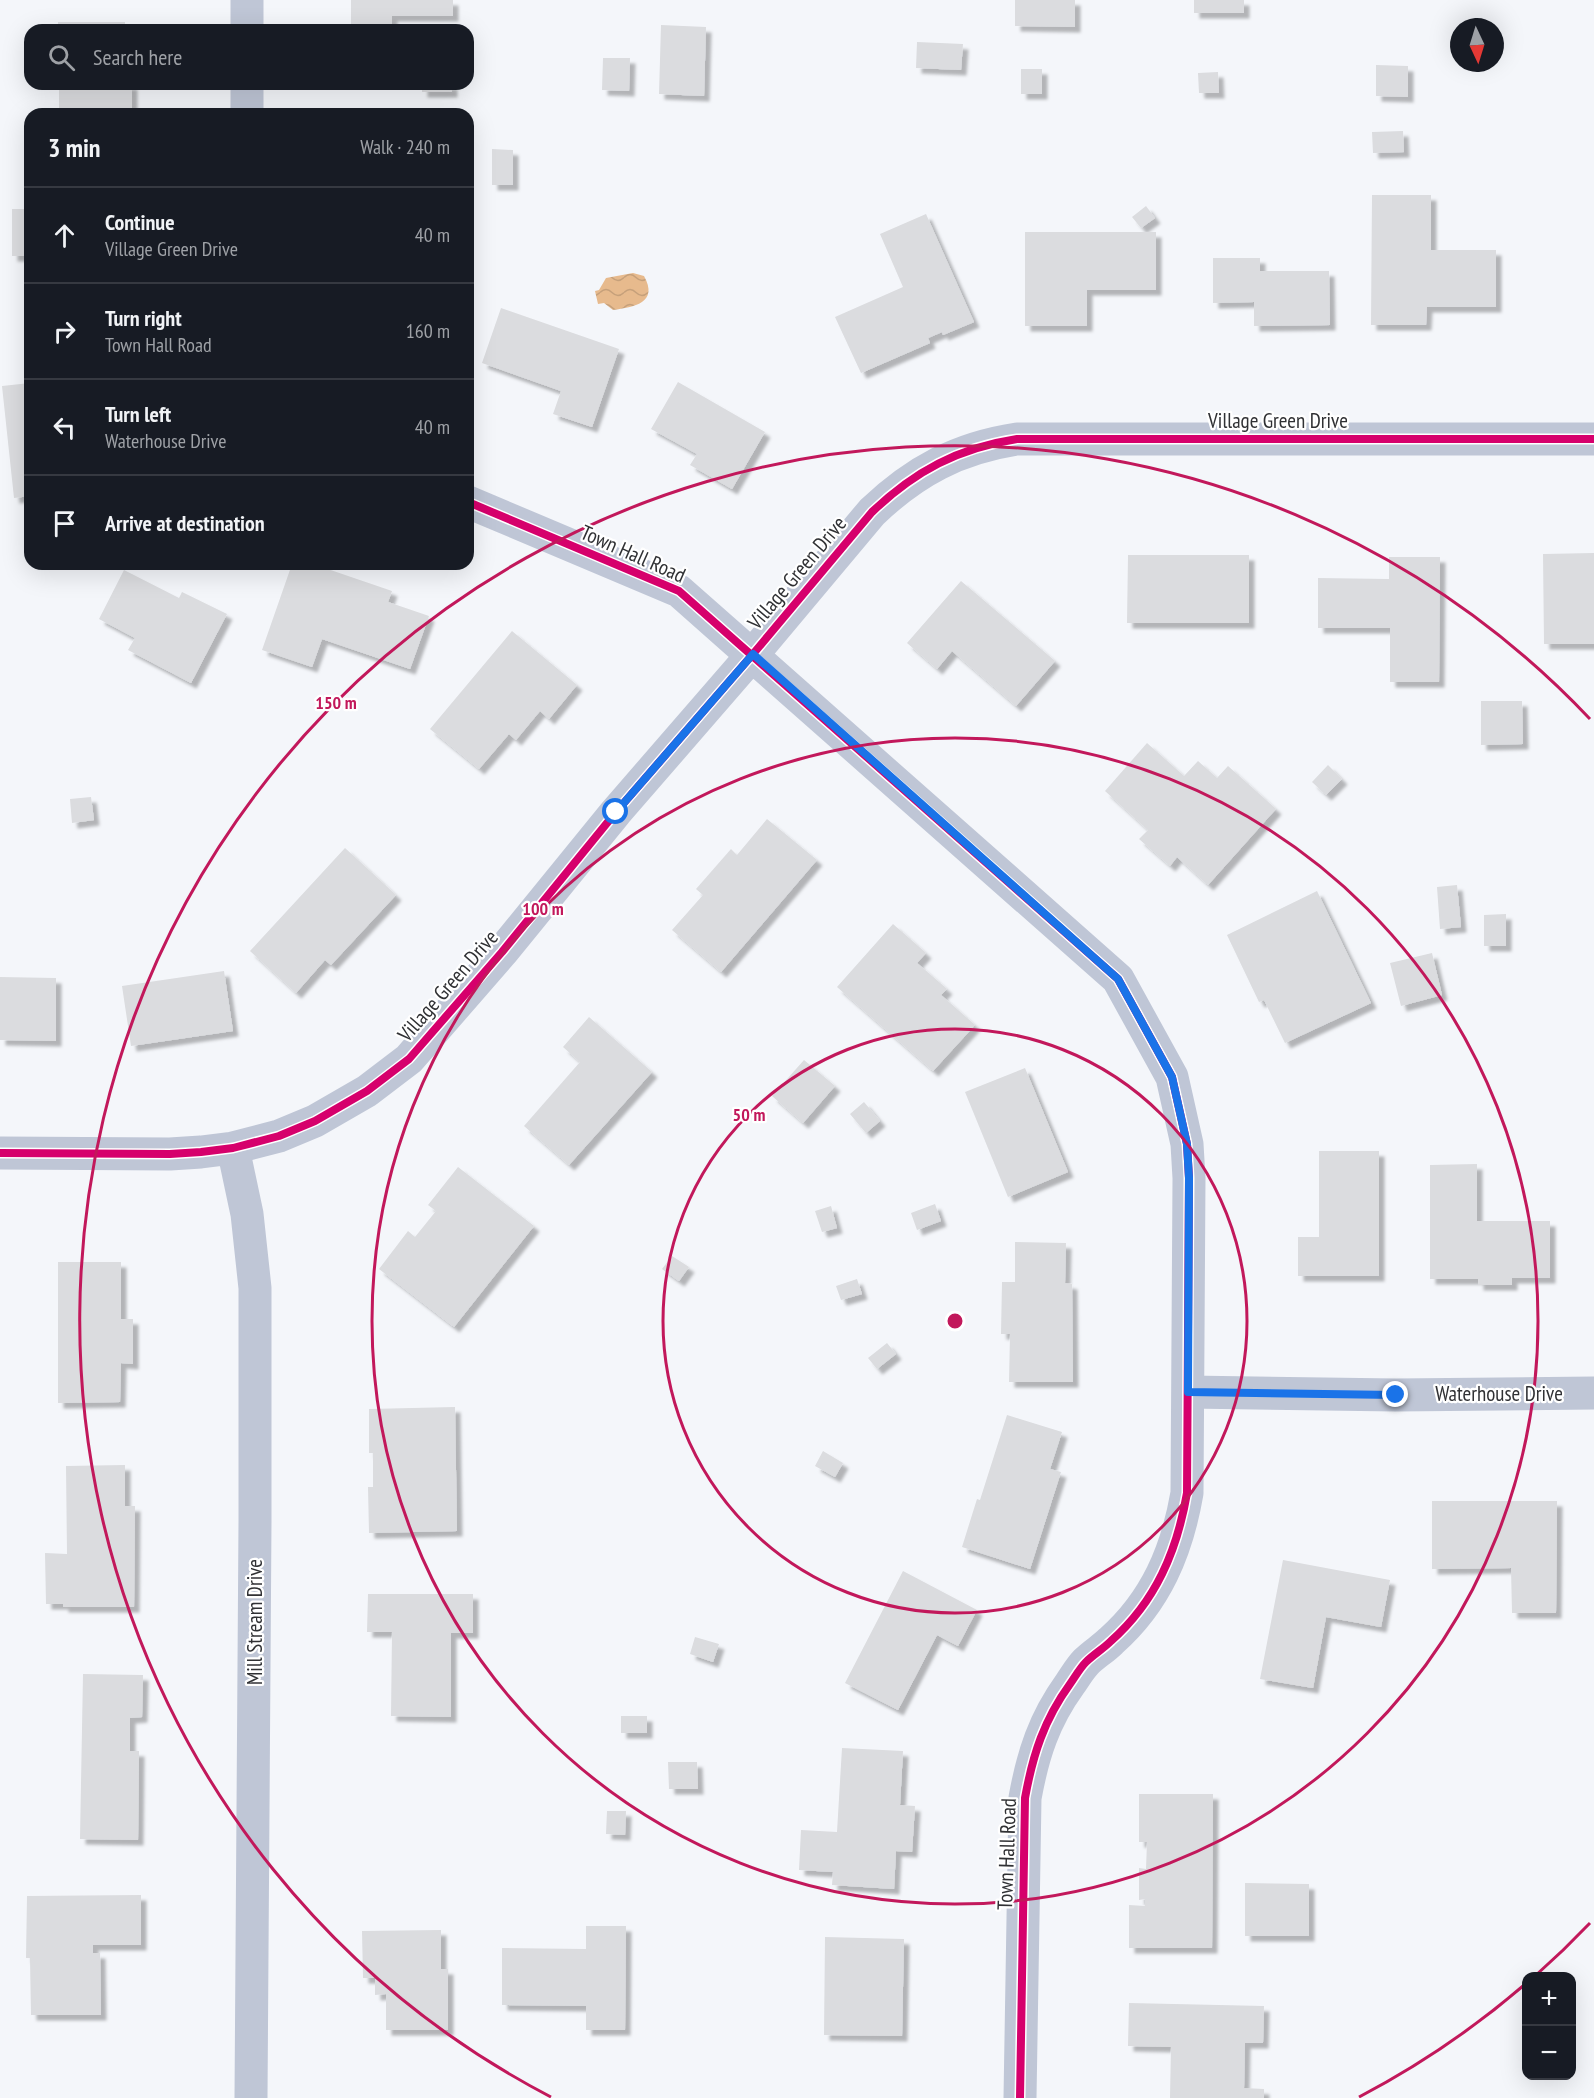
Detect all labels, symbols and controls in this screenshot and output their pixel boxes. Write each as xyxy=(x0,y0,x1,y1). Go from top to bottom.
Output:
north arrow xyxy=(1450,18,1504,72)
search box xyxy=(24,24,474,90)
icon: search xyxy=(45,41,78,74)
text: Search here xyxy=(93,43,182,71)
text: 3 min xyxy=(48,131,101,164)
text: Walk · 240 m xyxy=(360,134,450,160)
text: Continue xyxy=(105,208,175,236)
icon: ahead xyxy=(48,219,81,252)
text: 40 m xyxy=(415,222,450,248)
text: Village Green Drive xyxy=(105,236,238,262)
text: Turn right xyxy=(105,304,182,332)
icon: right xyxy=(48,315,81,348)
text: 160 m xyxy=(406,318,450,344)
text: Town Hall Road xyxy=(105,332,212,358)
text: Turn left xyxy=(105,400,171,428)
street label: Village Green Drive xyxy=(1207,407,1348,434)
icon: left xyxy=(48,411,81,444)
text: 40 m xyxy=(415,414,450,440)
text: Waterhouse Drive xyxy=(105,428,227,454)
icon: arrive xyxy=(48,507,81,540)
text: Arrive at destination xyxy=(105,509,265,537)
street label: Village Green Drive xyxy=(741,510,852,636)
street label: Town Hall Road xyxy=(577,518,690,589)
text: 150 m xyxy=(315,691,357,714)
route start xyxy=(602,798,628,824)
text: 100 m xyxy=(522,897,564,920)
street label: Village Green Drive xyxy=(391,924,504,1048)
text: 50 m xyxy=(733,1103,765,1126)
centre of rings xyxy=(945,1311,965,1331)
street label: Waterhouse Drive xyxy=(1435,1380,1563,1407)
route end xyxy=(1382,1381,1408,1407)
street label: Mill Stream Drive xyxy=(241,1559,268,1685)
street label: Town Hall Road xyxy=(991,1798,1022,1910)
map controls xyxy=(1522,1972,1576,2080)
button: + xyxy=(1522,1972,1576,2026)
button: − xyxy=(1522,2026,1576,2080)

